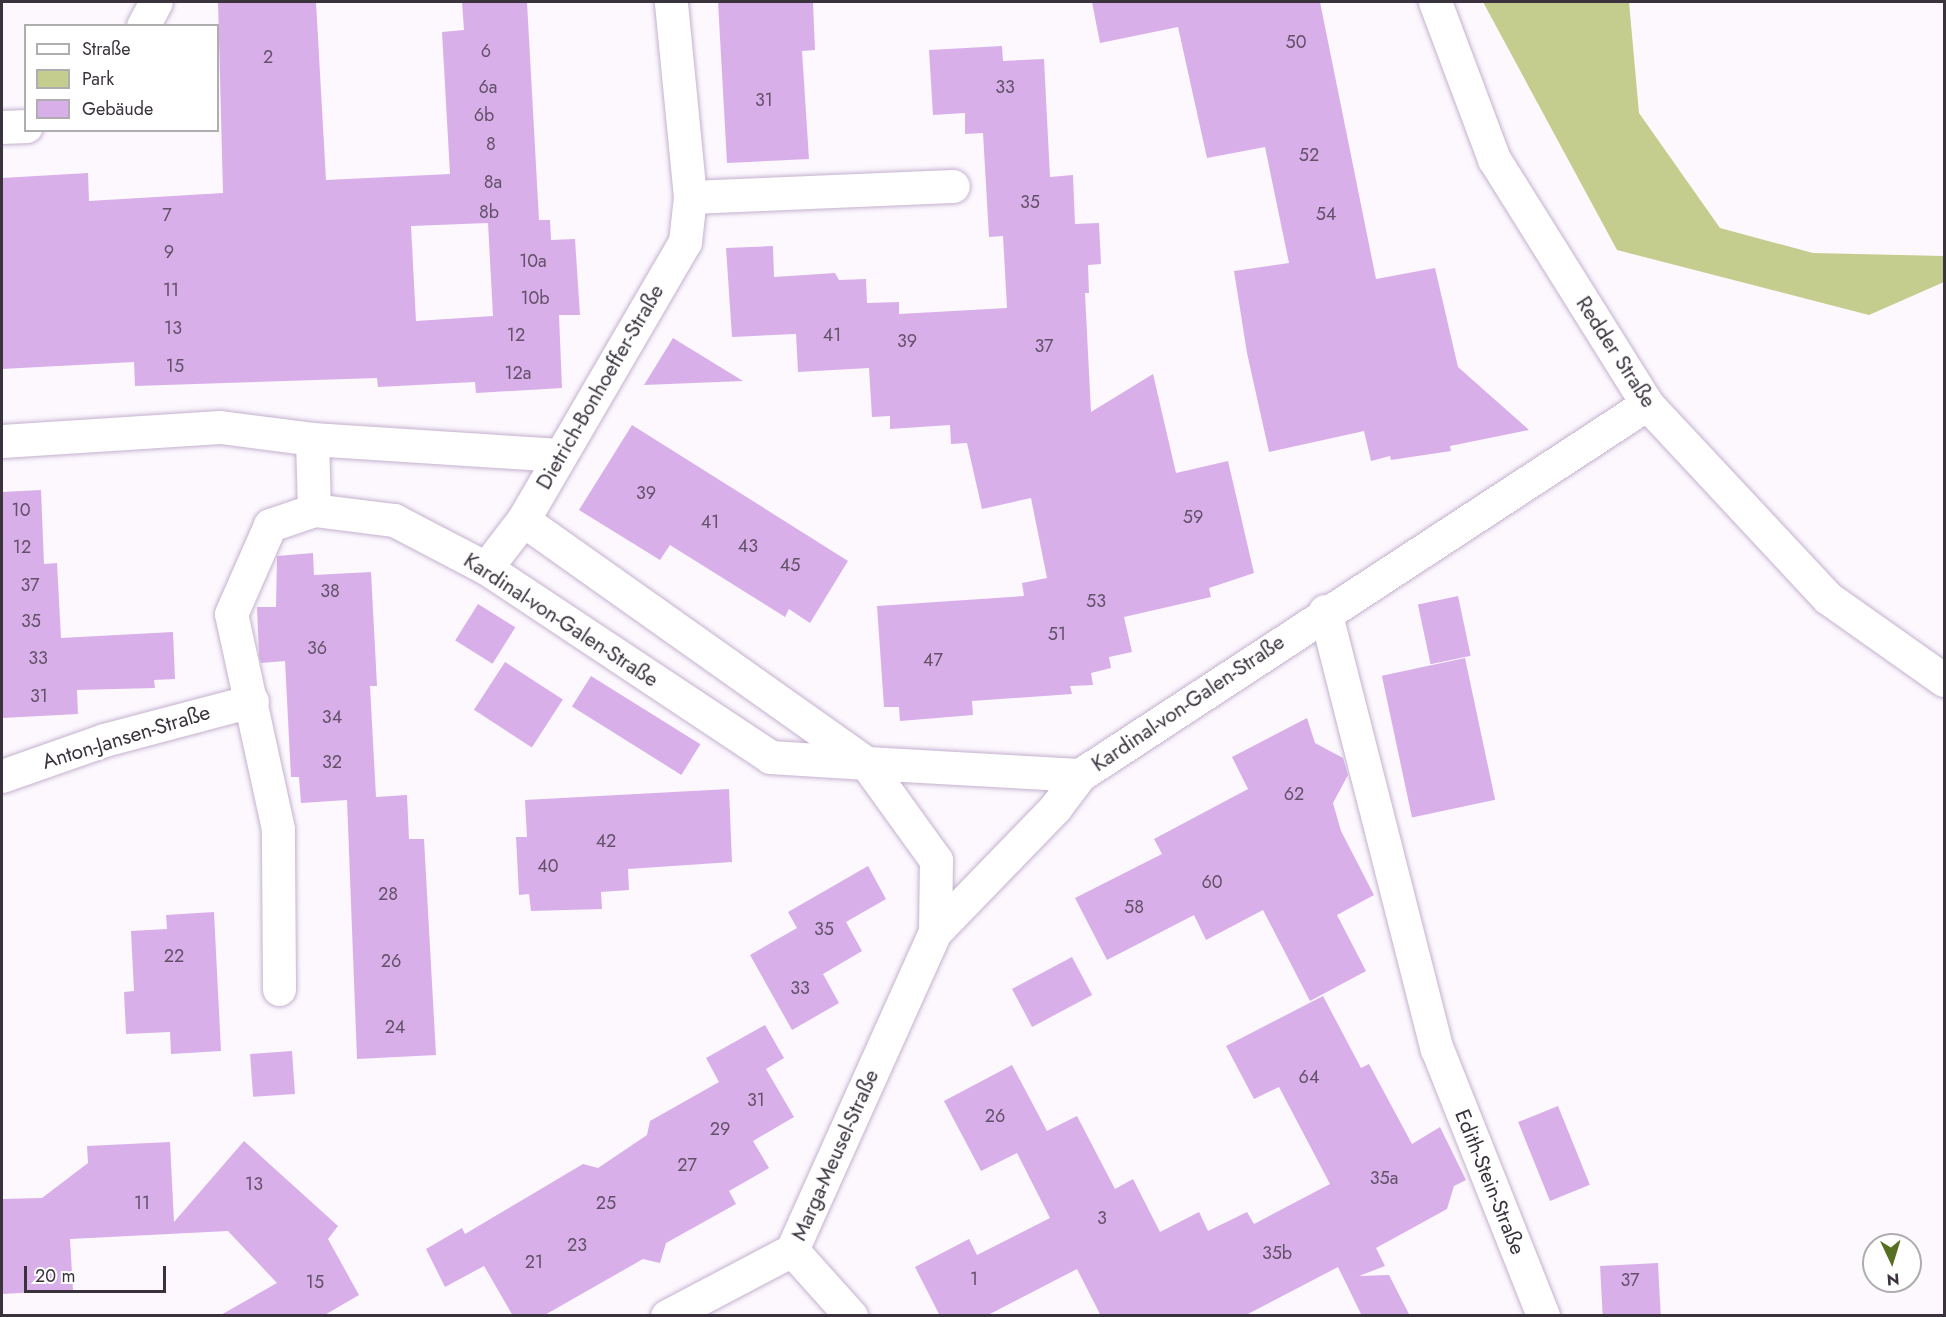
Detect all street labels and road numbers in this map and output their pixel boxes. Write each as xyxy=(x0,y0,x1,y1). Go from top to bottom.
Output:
street label: Dietrich-Bonhoeffer-Straße xyxy=(531,280,669,494)
street label: Redder Straße xyxy=(1571,292,1661,412)
street label: Kardinal-von-Galen-Straße xyxy=(459,548,663,692)
street label: Kardinal-von-Galen-Straße xyxy=(1087,629,1289,777)
street label: Anton-Jansen-Straße xyxy=(39,699,213,775)
street label: Marga-Meusel-Straße xyxy=(786,1066,884,1244)
street label: Edith-Stein-Straße xyxy=(1449,1106,1531,1258)

